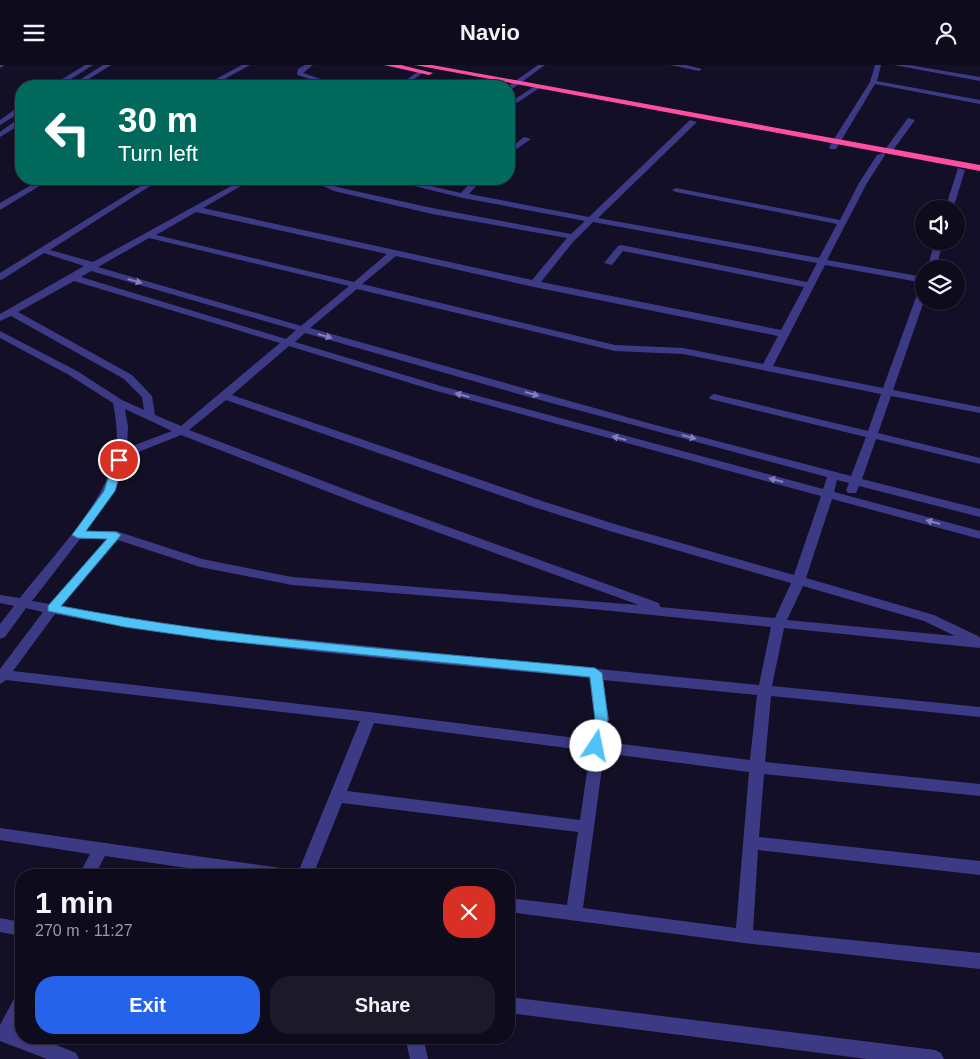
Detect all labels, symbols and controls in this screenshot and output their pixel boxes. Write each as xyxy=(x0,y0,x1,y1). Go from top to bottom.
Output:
icon: menu xyxy=(20,19,48,47)
icon: person xyxy=(932,19,960,47)
text: Navio xyxy=(460,20,520,45)
icon: left xyxy=(35,100,100,165)
text: 30 m xyxy=(118,100,198,139)
text: Turn left xyxy=(118,141,198,166)
map controls xyxy=(915,200,965,310)
button: sound xyxy=(915,200,965,250)
button: layers xyxy=(915,260,965,310)
one-way arrow xyxy=(128,278,143,286)
one-way arrow xyxy=(317,333,332,341)
one-way arrow xyxy=(455,390,470,398)
one-way arrow xyxy=(524,390,539,398)
one-way arrow xyxy=(612,433,627,441)
one-way arrow xyxy=(681,433,696,441)
pin xyxy=(98,439,140,481)
icon: arrive xyxy=(105,446,133,474)
one-way arrow xyxy=(768,476,783,484)
one-way arrow xyxy=(925,518,940,526)
position arrow xyxy=(569,719,621,771)
text: 1 min xyxy=(35,886,113,919)
button: close xyxy=(443,886,495,938)
text: 270 m · 11:27 xyxy=(35,922,133,939)
button: Exit xyxy=(35,976,260,1034)
button: Share xyxy=(270,976,495,1034)

